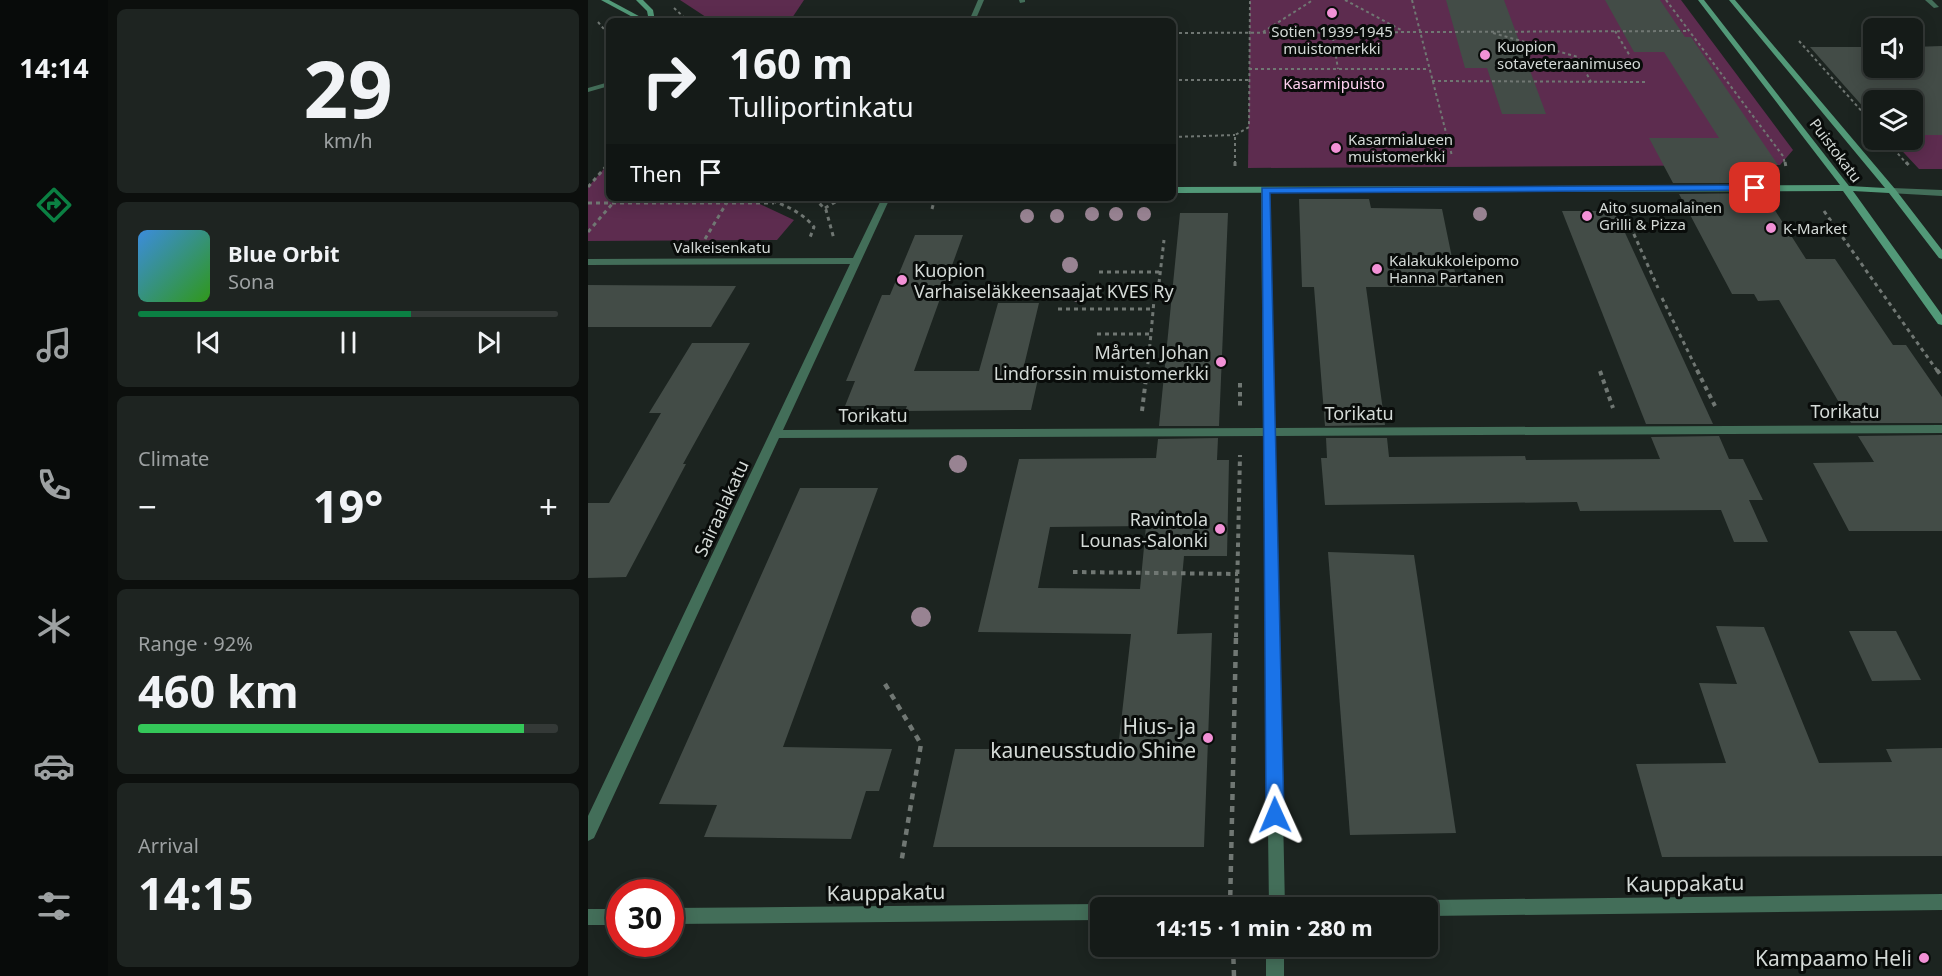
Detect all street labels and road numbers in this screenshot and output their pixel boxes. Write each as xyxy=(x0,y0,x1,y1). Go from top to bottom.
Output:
street label: Puistokatu xyxy=(1805,114,1867,186)
street label: Valkeisenkatu xyxy=(673,237,771,257)
street label: Torikatu xyxy=(1810,399,1880,423)
street label: Torikatu xyxy=(1324,401,1394,425)
street label: Torikatu xyxy=(838,403,908,427)
street label: Sairaalakatu xyxy=(688,456,754,560)
street label: Kauppakatu xyxy=(1625,868,1745,898)
street label: Kauppakatu xyxy=(826,877,946,907)

